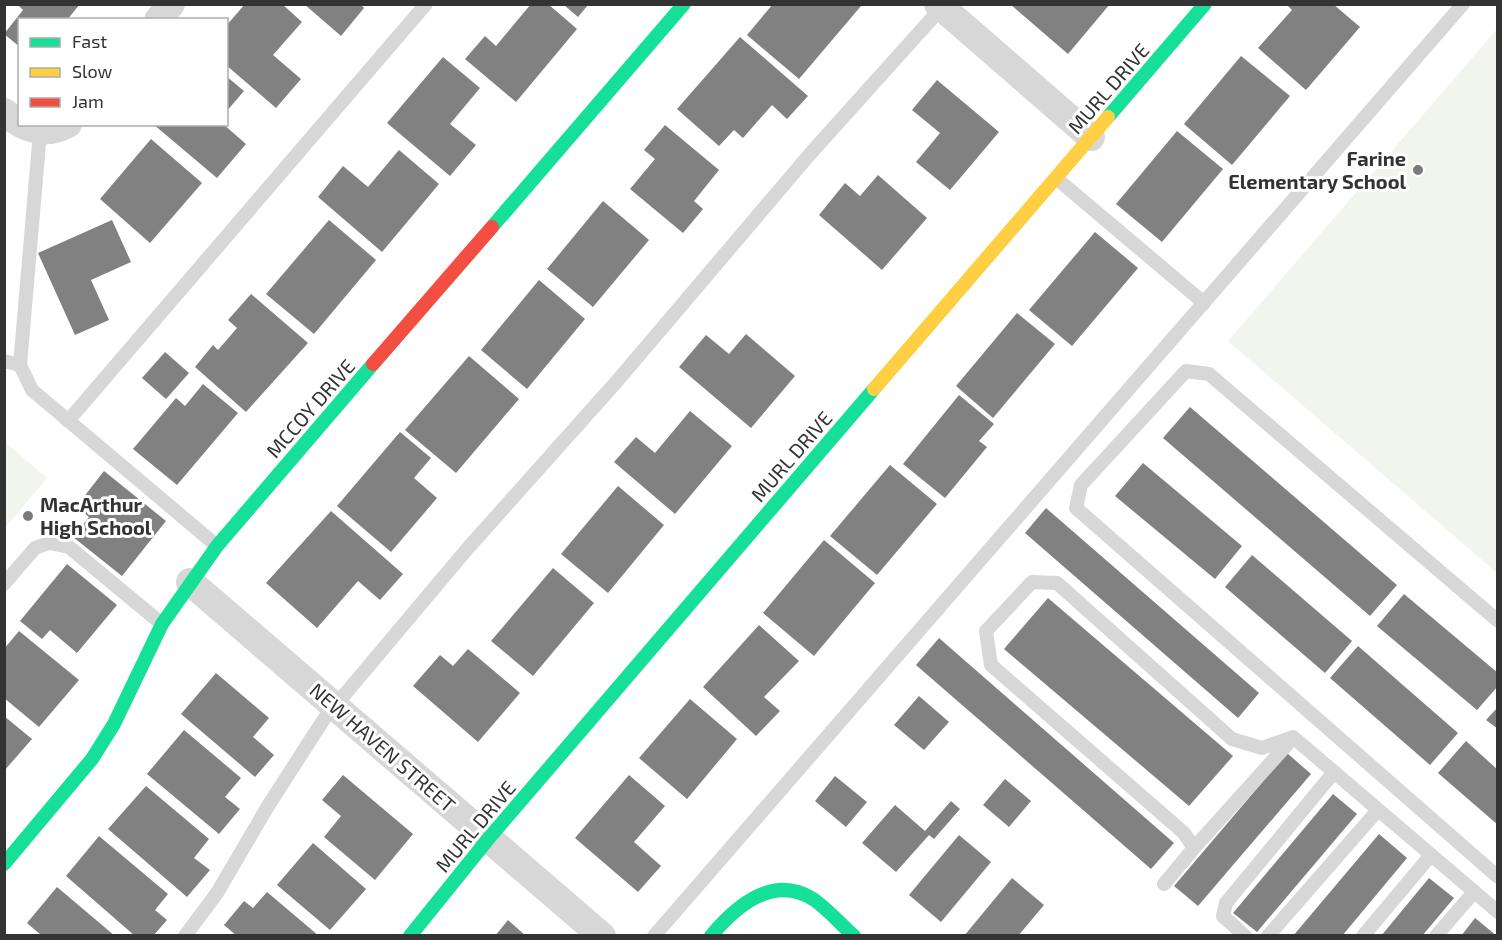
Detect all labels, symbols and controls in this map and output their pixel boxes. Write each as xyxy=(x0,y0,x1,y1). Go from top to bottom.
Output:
legend xyxy=(18,18,228,126)
text: Fast xyxy=(72,30,107,52)
street label: MURL DRIVE xyxy=(1062,38,1154,138)
text: Slow xyxy=(72,60,113,82)
text: Jam xyxy=(72,90,104,112)
place label: Farine Elementary School xyxy=(1228,146,1406,194)
marker: Farine Elementary School xyxy=(1411,163,1425,177)
street label: MCCOY DRIVE xyxy=(261,354,359,462)
street label: MURL DRIVE xyxy=(745,406,837,506)
place label: MacArthur High School xyxy=(40,492,152,539)
marker: MacArthur High School xyxy=(21,509,35,523)
street label: NEW HAVEN STREET xyxy=(305,677,461,817)
street label: MURL DRIVE xyxy=(430,775,520,877)

